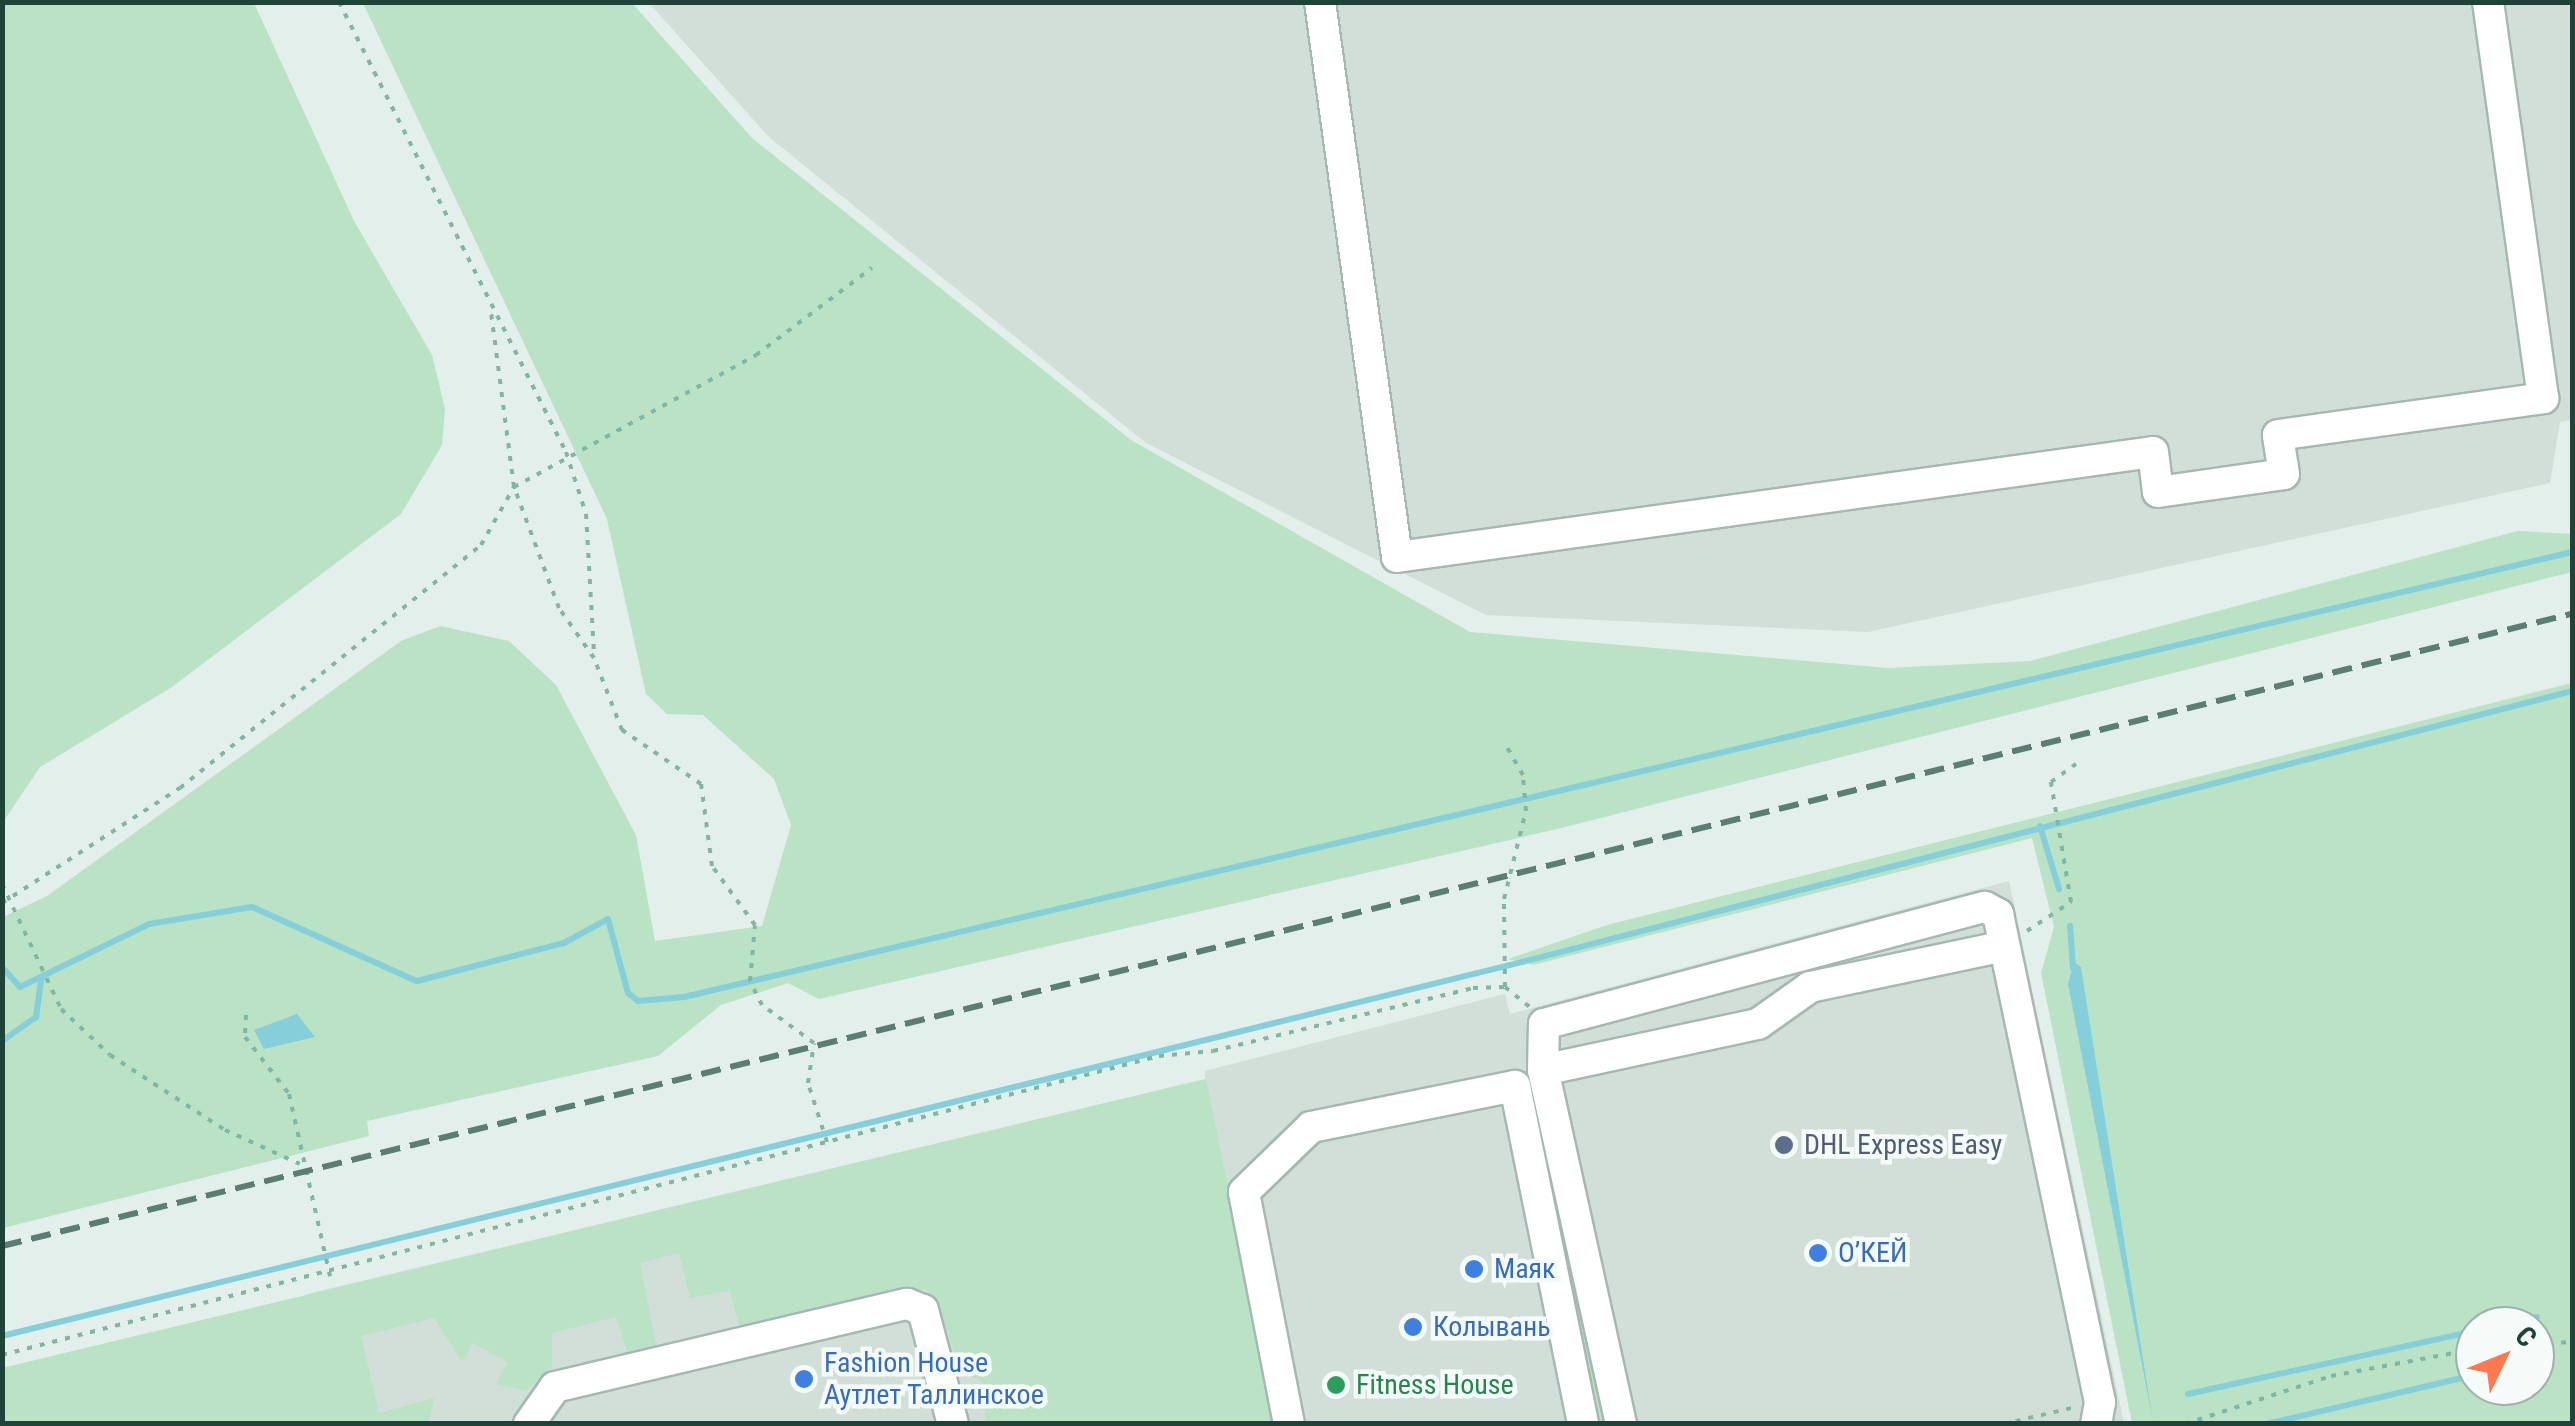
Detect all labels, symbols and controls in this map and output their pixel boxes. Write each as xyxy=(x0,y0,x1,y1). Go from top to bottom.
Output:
place label: DHL Express Easy xyxy=(1804,1128,2002,1162)
marker: DHL Express Easy xyxy=(1773,1134,1795,1156)
place label: О’КЕЙ xyxy=(1838,1236,1907,1270)
marker: О’КЕЙ xyxy=(1807,1242,1829,1264)
place label: Маяк xyxy=(1494,1252,1556,1286)
marker: Маяк xyxy=(1463,1258,1485,1280)
north arrow xyxy=(2455,1306,2555,1406)
place label: Колывань xyxy=(1433,1310,1551,1344)
marker: Колывань xyxy=(1402,1316,1424,1338)
text: С xyxy=(2508,1319,2543,1354)
place label: Fashion House Аутлет Таллинское xyxy=(824,1346,1044,1412)
marker: Fashion House Аутлет Таллинское xyxy=(793,1368,815,1390)
place label: Fitness House xyxy=(1356,1368,1514,1402)
marker: Fitness House xyxy=(1325,1374,1347,1396)

